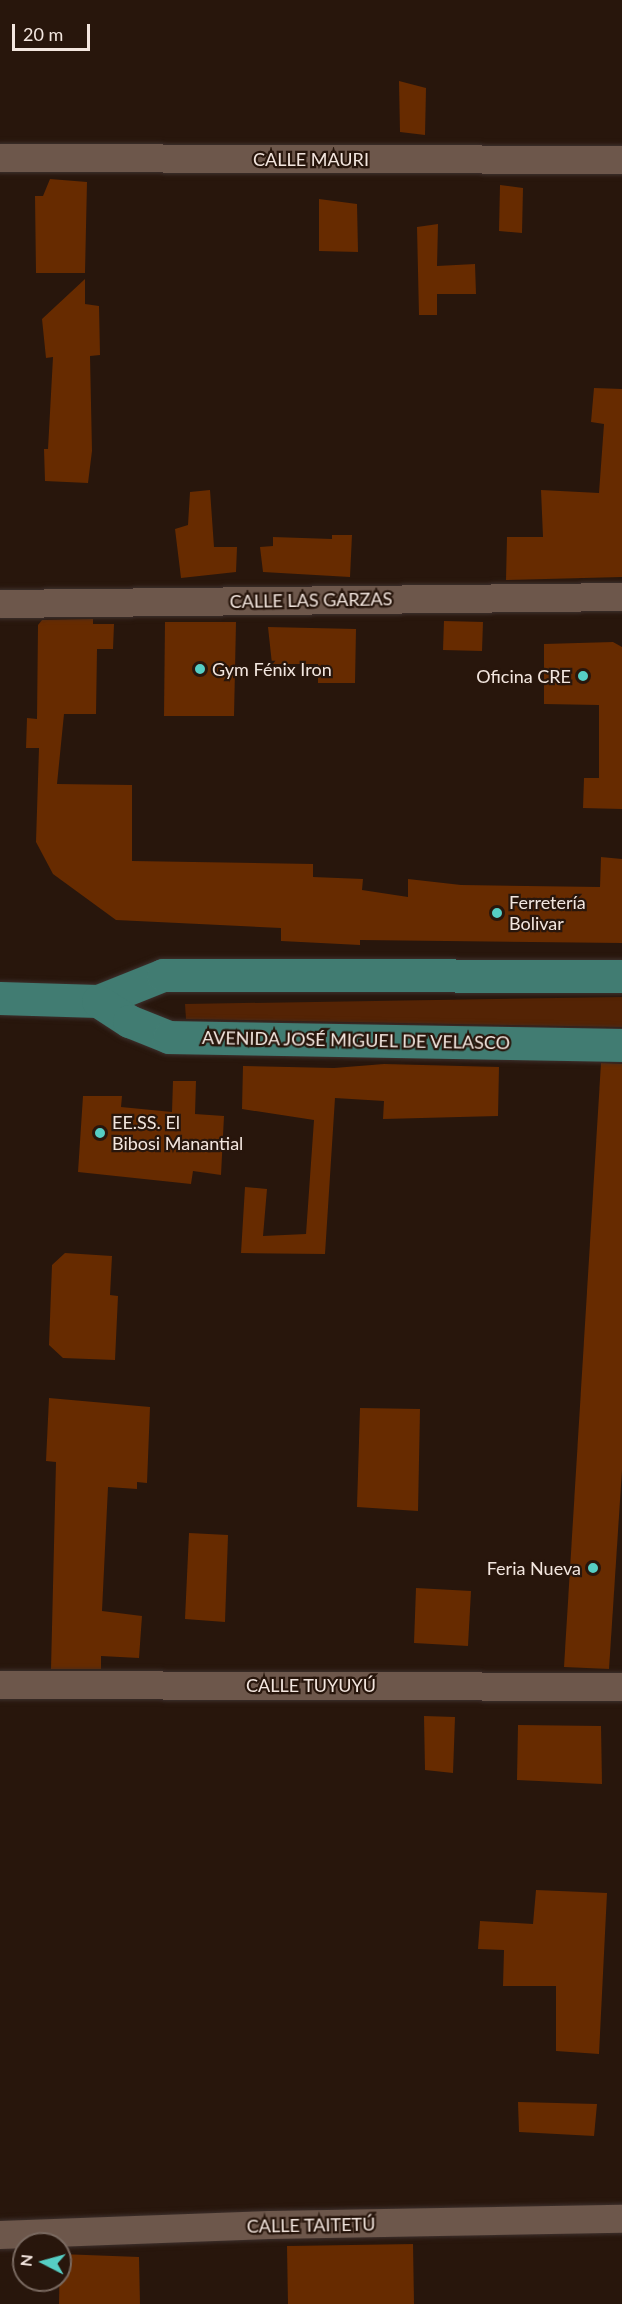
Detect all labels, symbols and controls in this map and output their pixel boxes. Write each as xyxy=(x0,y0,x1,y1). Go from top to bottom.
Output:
scale bar xyxy=(15,12,93,50)
text: 20 m xyxy=(23,23,63,45)
street label: CALLE MAURI xyxy=(253,148,369,170)
street label: CALLE LAS GARZAS xyxy=(229,588,393,612)
place label: Gym Fénix Iron xyxy=(212,658,332,680)
marker: Gym Fénix Iron xyxy=(193,662,207,676)
place label: Oficina CRE xyxy=(476,665,571,687)
marker: Oficina CRE xyxy=(576,669,590,683)
place label: Ferretería Bolivar xyxy=(509,892,586,934)
marker: Ferretería Bolivar xyxy=(490,906,504,920)
street label: AVENIDA JOSÉ MIGUEL DE VELASCO xyxy=(201,1026,511,1054)
place label: EE.SS. El Bibosi Manantial xyxy=(112,1112,243,1154)
marker: EE.SS. El Bibosi Manantial xyxy=(93,1126,107,1140)
place label: Feria Nueva xyxy=(487,1557,581,1579)
marker: Feria Nueva xyxy=(586,1561,600,1575)
street label: CALLE TUYUYÚ xyxy=(246,1674,376,1696)
street label: CALLE TAITETÚ xyxy=(246,2213,376,2237)
north arrow xyxy=(12,2232,72,2292)
text: N xyxy=(15,2253,36,2267)

